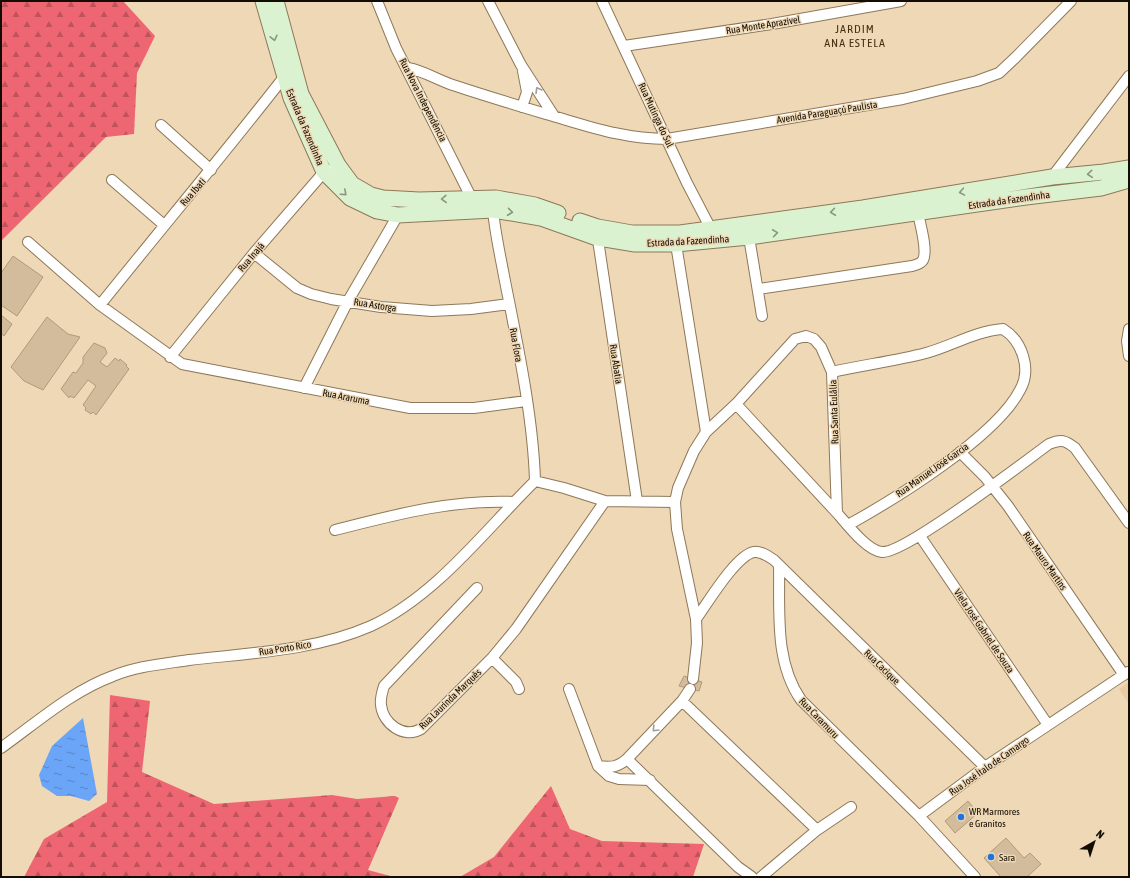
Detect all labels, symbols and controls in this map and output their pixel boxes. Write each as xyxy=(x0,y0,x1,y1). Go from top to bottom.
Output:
street label: Rua Monte Aprazivel xyxy=(725,14,801,36)
district label: JARDIM ANA ESTELA xyxy=(824,22,886,50)
one-way arrow xyxy=(269,35,277,42)
street label: Rua Nova Independência xyxy=(397,57,449,144)
street label: Rua Mutinga do Sul xyxy=(636,81,676,149)
street label: Estrada da Fazendinha xyxy=(284,87,326,167)
one-way arrow xyxy=(536,87,543,94)
street label: Avenida Paraguaçú Paulista xyxy=(776,99,879,125)
one-way arrow xyxy=(1087,169,1093,178)
street label: Rua Ibati xyxy=(178,176,208,208)
one-way arrow xyxy=(959,187,965,196)
one-way arrow xyxy=(339,188,347,195)
street label: Estrada da Fazendinha xyxy=(967,189,1051,211)
one-way arrow xyxy=(441,195,447,203)
one-way arrow xyxy=(507,207,514,216)
one-way arrow xyxy=(830,207,837,216)
one-way arrow xyxy=(772,229,778,238)
street label: Estrada da Fazendinha xyxy=(647,233,730,249)
street label: Rua Inajá xyxy=(236,240,267,274)
street label: Rua Astorga xyxy=(353,296,398,314)
street label: Rua Flora xyxy=(508,327,524,363)
street label: Rua Abatia xyxy=(607,343,625,385)
street label: Rua Santa Eulâlia xyxy=(827,379,841,444)
street label: Rua Araruma xyxy=(321,387,371,407)
street label: Rua Manuel José Garcia xyxy=(893,441,971,499)
street label: Rua Mauro Martins xyxy=(1021,530,1070,593)
street label: Viela José Gabriel de Souza xyxy=(952,587,1016,675)
street label: Rua Porto Rico xyxy=(258,638,312,658)
street label: Rua Cacique xyxy=(862,647,902,687)
street label: Rua Laurinda Marquês xyxy=(417,666,484,731)
street label: Rua Caramuru xyxy=(797,695,841,741)
one-way arrow xyxy=(652,724,660,732)
street label: Rua José Ítalo de Camargo xyxy=(947,734,1031,798)
place label: WR Marmores e Granitos xyxy=(969,806,1020,829)
marker: WR Marmores e Granitos xyxy=(956,812,966,822)
north arrow xyxy=(1074,822,1114,862)
text: N xyxy=(1094,828,1107,841)
marker: Sara xyxy=(986,852,996,862)
place label: Sara xyxy=(999,852,1016,863)

